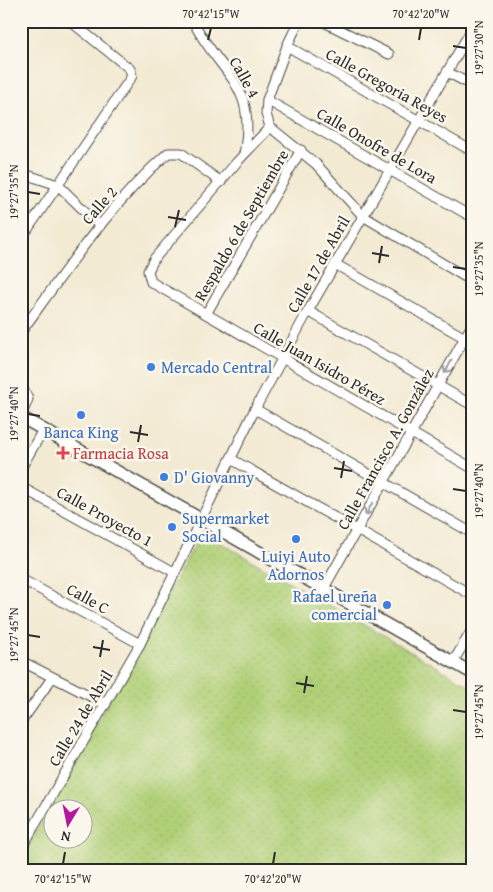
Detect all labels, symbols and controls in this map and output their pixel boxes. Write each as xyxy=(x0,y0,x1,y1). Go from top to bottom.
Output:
text: 70°42'15"W xyxy=(182,5,241,22)
text: 70°42'20"W xyxy=(392,5,451,22)
text: 19°27'30"N xyxy=(470,20,487,76)
street label: Calle Gregoria Reyes xyxy=(322,42,452,128)
street label: Calle 4 xyxy=(224,52,266,102)
street label: Calle Onofre de Lora xyxy=(312,101,442,189)
street label: Respaldo 6 de Septiembre xyxy=(188,145,294,305)
text: 19°27'35"N xyxy=(5,164,22,220)
street label: Calle 2 xyxy=(76,181,122,229)
street label: Calle 17 de Abril xyxy=(281,211,356,317)
text: 19°27'35"N xyxy=(470,241,487,297)
street label: Calle Juan Isidro Pérez xyxy=(249,315,391,411)
place label: Mercado Central xyxy=(161,355,273,379)
one-way arrow xyxy=(443,359,452,374)
marker: Mercado Central xyxy=(145,361,157,373)
street label: Calle Francisco A. González xyxy=(331,364,439,534)
text: 19°27'40"N xyxy=(5,386,22,442)
marker: Banca King xyxy=(75,409,87,421)
place label: Banca King xyxy=(44,420,118,444)
place label: Farmacia Rosa xyxy=(73,441,169,465)
marker: Farmacia Rosa xyxy=(57,447,69,459)
text: 19°27'40"N xyxy=(470,463,487,519)
place label: D' Giovanny xyxy=(174,465,254,489)
marker: D' Giovanny xyxy=(158,471,170,483)
street label: Calle Proyecto 1 xyxy=(53,480,157,552)
one-way arrow xyxy=(363,501,373,516)
place label: Supermarket Social xyxy=(182,506,270,548)
marker: Supermarket Social xyxy=(166,521,178,533)
marker: Luiyi Auto Adornos xyxy=(290,533,302,545)
place label: Luiyi Auto Adornos xyxy=(261,544,331,586)
street label: Calle C xyxy=(63,577,114,620)
place label: Rafael ureña comercial xyxy=(293,584,378,626)
marker: Rafael ureña comercial xyxy=(381,599,393,611)
text: 19°27'45"N xyxy=(5,607,22,663)
street label: Calle 24 de Abril xyxy=(42,665,118,771)
text: 19°27'45"N xyxy=(470,684,487,740)
north arrow xyxy=(42,800,92,850)
text: N xyxy=(59,826,72,847)
text: 70°42'15"W xyxy=(34,870,93,887)
text: 70°42'20"W xyxy=(244,870,303,887)

